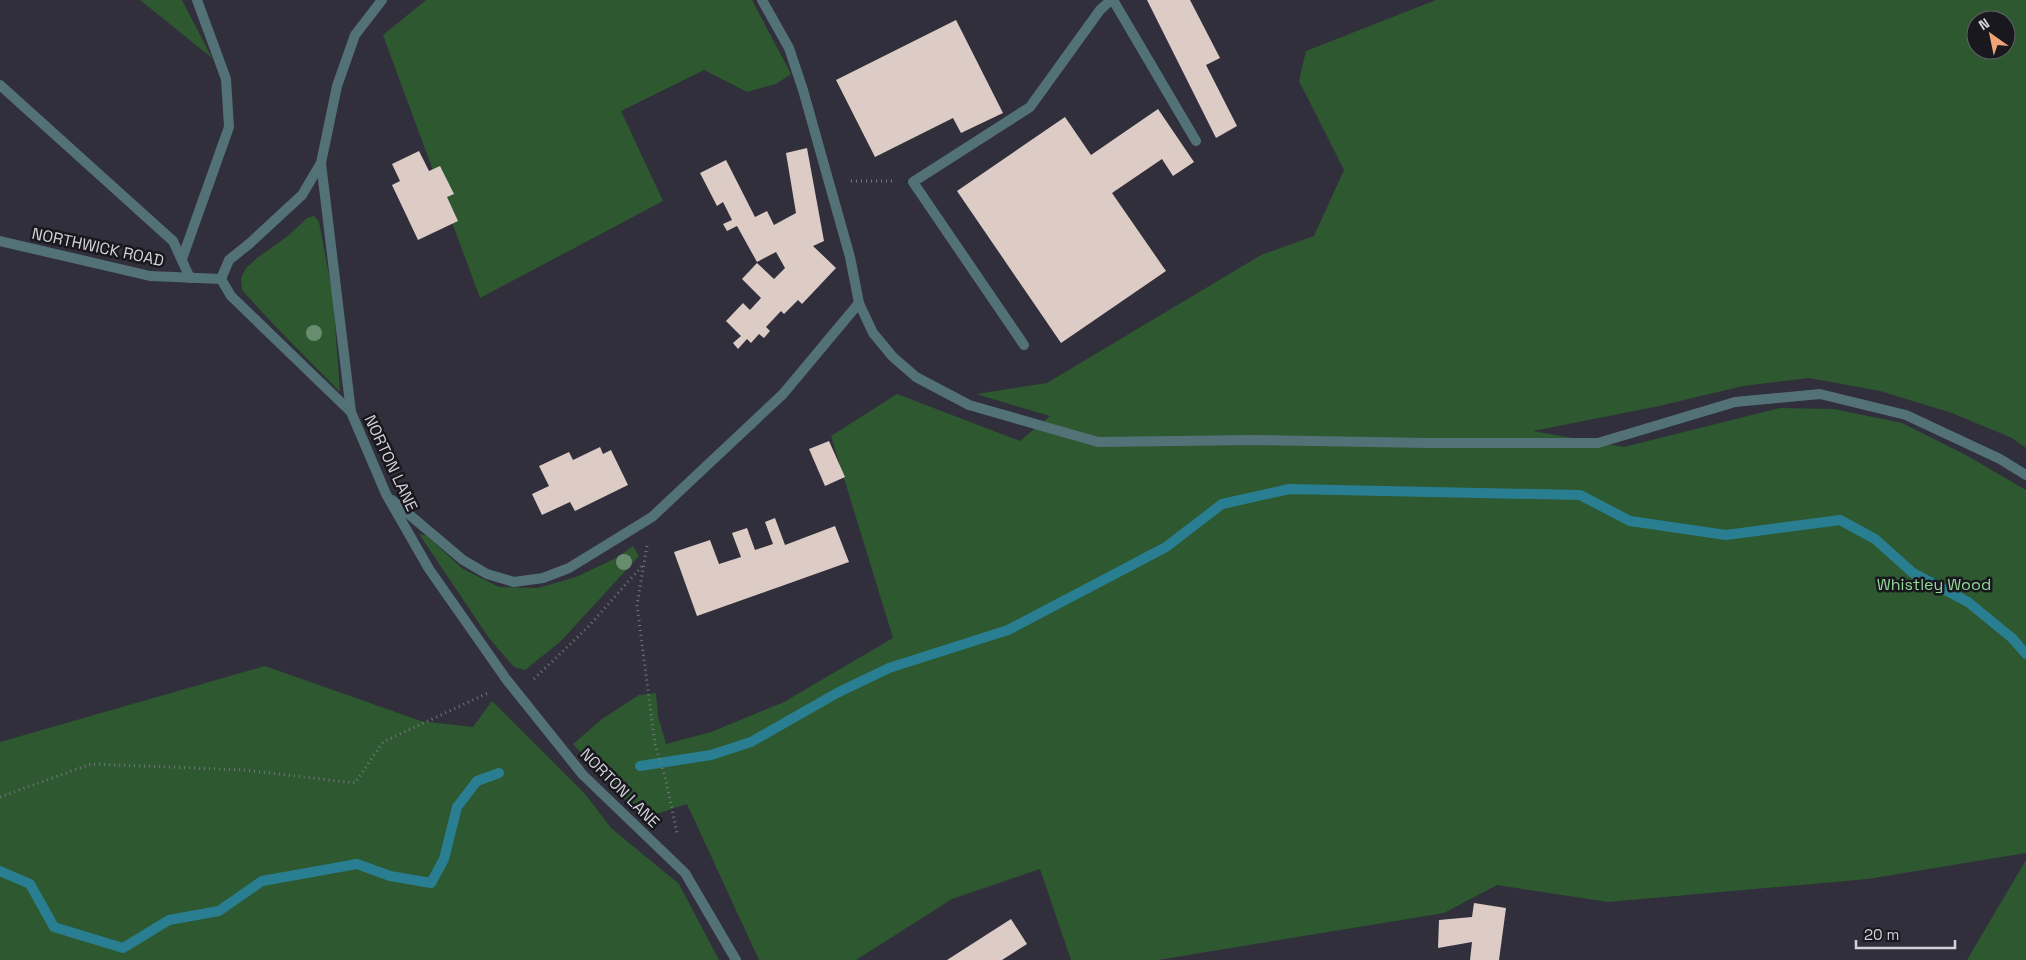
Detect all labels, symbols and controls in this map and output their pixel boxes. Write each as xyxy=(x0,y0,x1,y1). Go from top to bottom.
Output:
north arrow xyxy=(1966,10,2016,60)
text: N xyxy=(1975,14,1993,34)
street label: NORTHWICK ROAD xyxy=(30,223,166,271)
street label: NORTON LANE xyxy=(359,411,423,515)
park label: Whistley Wood xyxy=(1877,574,1991,595)
street label: NORTON LANE xyxy=(576,744,664,832)
scale bar xyxy=(1856,918,1955,950)
text: 20 m xyxy=(1864,925,1899,944)

